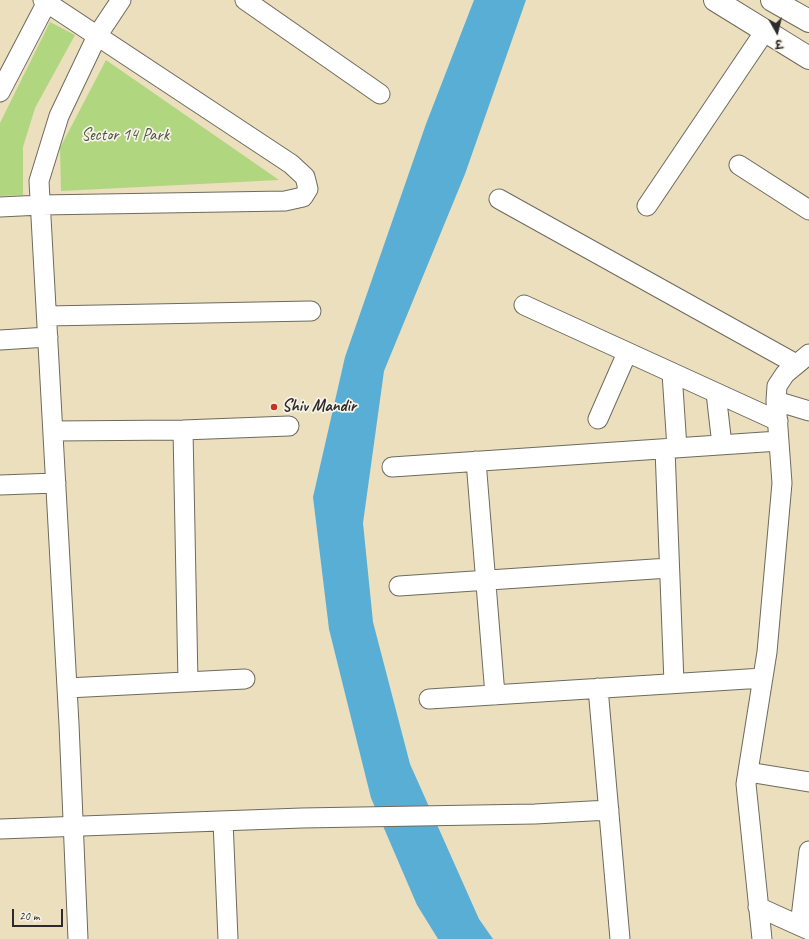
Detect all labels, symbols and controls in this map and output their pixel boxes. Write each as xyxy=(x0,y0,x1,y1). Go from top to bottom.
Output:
north arrow xyxy=(757,12,797,52)
text: उ xyxy=(774,36,783,51)
park label: Sector 14 Park xyxy=(81,126,169,146)
place label: Shiv Mandir xyxy=(282,397,356,417)
marker: Shiv Mandir xyxy=(269,402,279,412)
scale bar xyxy=(14,901,65,927)
text: 20 m xyxy=(19,908,39,924)

